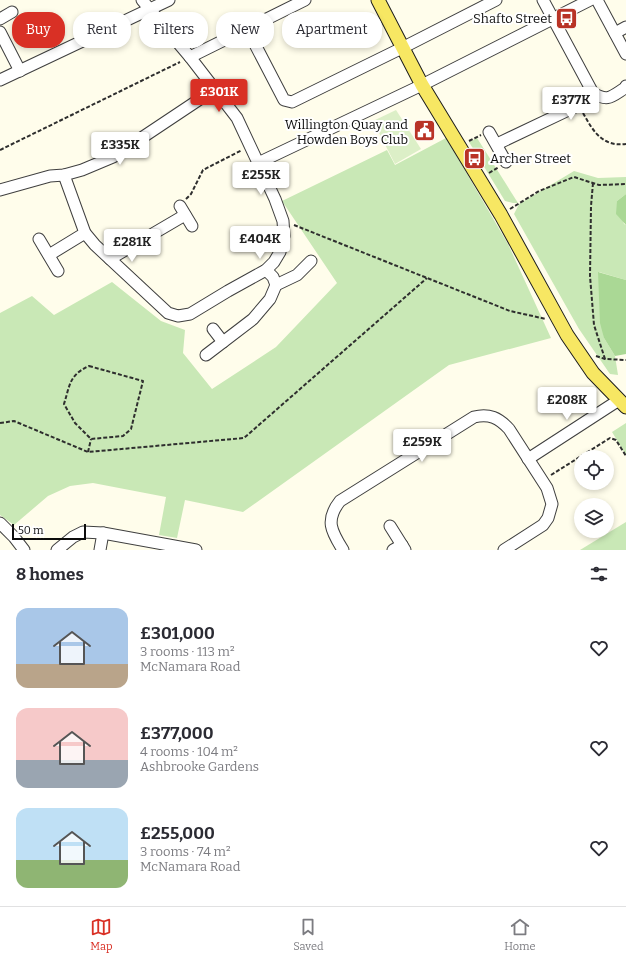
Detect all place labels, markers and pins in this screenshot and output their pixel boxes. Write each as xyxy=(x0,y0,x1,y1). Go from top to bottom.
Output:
bus stop icon: Shafto Street xyxy=(554,5,580,31)
place label: Shafto Street xyxy=(473,11,552,26)
pin: £301K xyxy=(191,79,247,113)
pin: £377K xyxy=(543,87,599,121)
place label: Willington Quay and Howden Boys Club xyxy=(285,117,408,147)
public building icon: Willington Quay and Howden Boys Club xyxy=(411,118,437,144)
pin: £335K xyxy=(92,132,148,166)
bus stop icon: Archer Street xyxy=(461,145,487,171)
place label: Archer Street xyxy=(490,151,571,166)
pin: £255K xyxy=(233,162,289,196)
pin: £404K xyxy=(232,226,288,260)
pin: £281K xyxy=(104,229,160,263)
pin: £208K xyxy=(539,387,595,421)
pin: £259K xyxy=(394,429,450,463)

